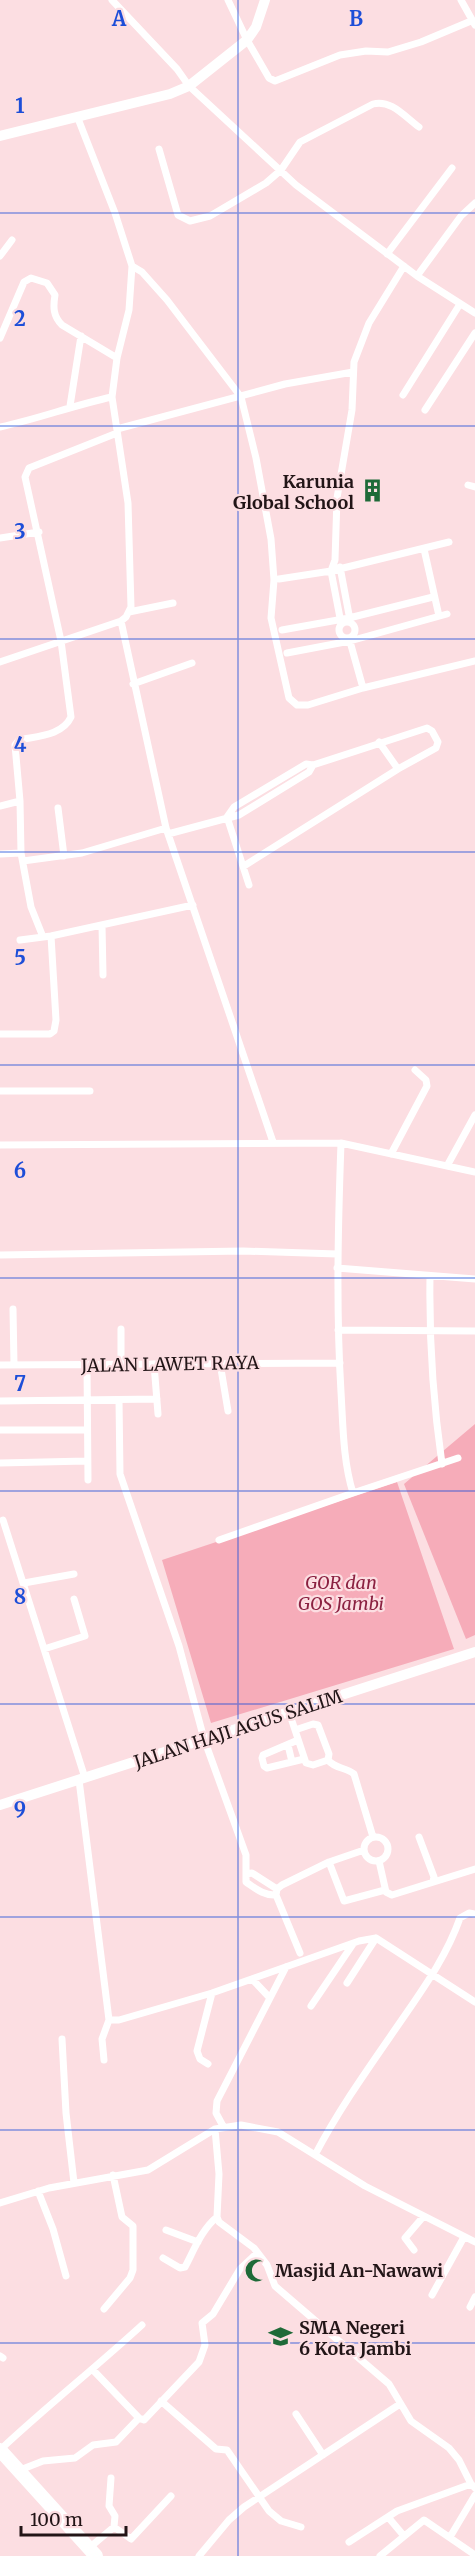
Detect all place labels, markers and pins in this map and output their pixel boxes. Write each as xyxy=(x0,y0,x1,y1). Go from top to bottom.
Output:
place label: Karunia Global School xyxy=(233,470,354,514)
building icon: Karunia Global School xyxy=(359,478,385,504)
mosque icon: Masjid An-Nawawi xyxy=(244,2257,270,2283)
place label: Masjid An-Nawawi xyxy=(275,2259,443,2282)
place label: SMA Negeri 6 Kota Jambi xyxy=(299,2316,412,2360)
school or university icon: SMA Negeri 6 Kota Jambi xyxy=(268,2324,294,2350)

